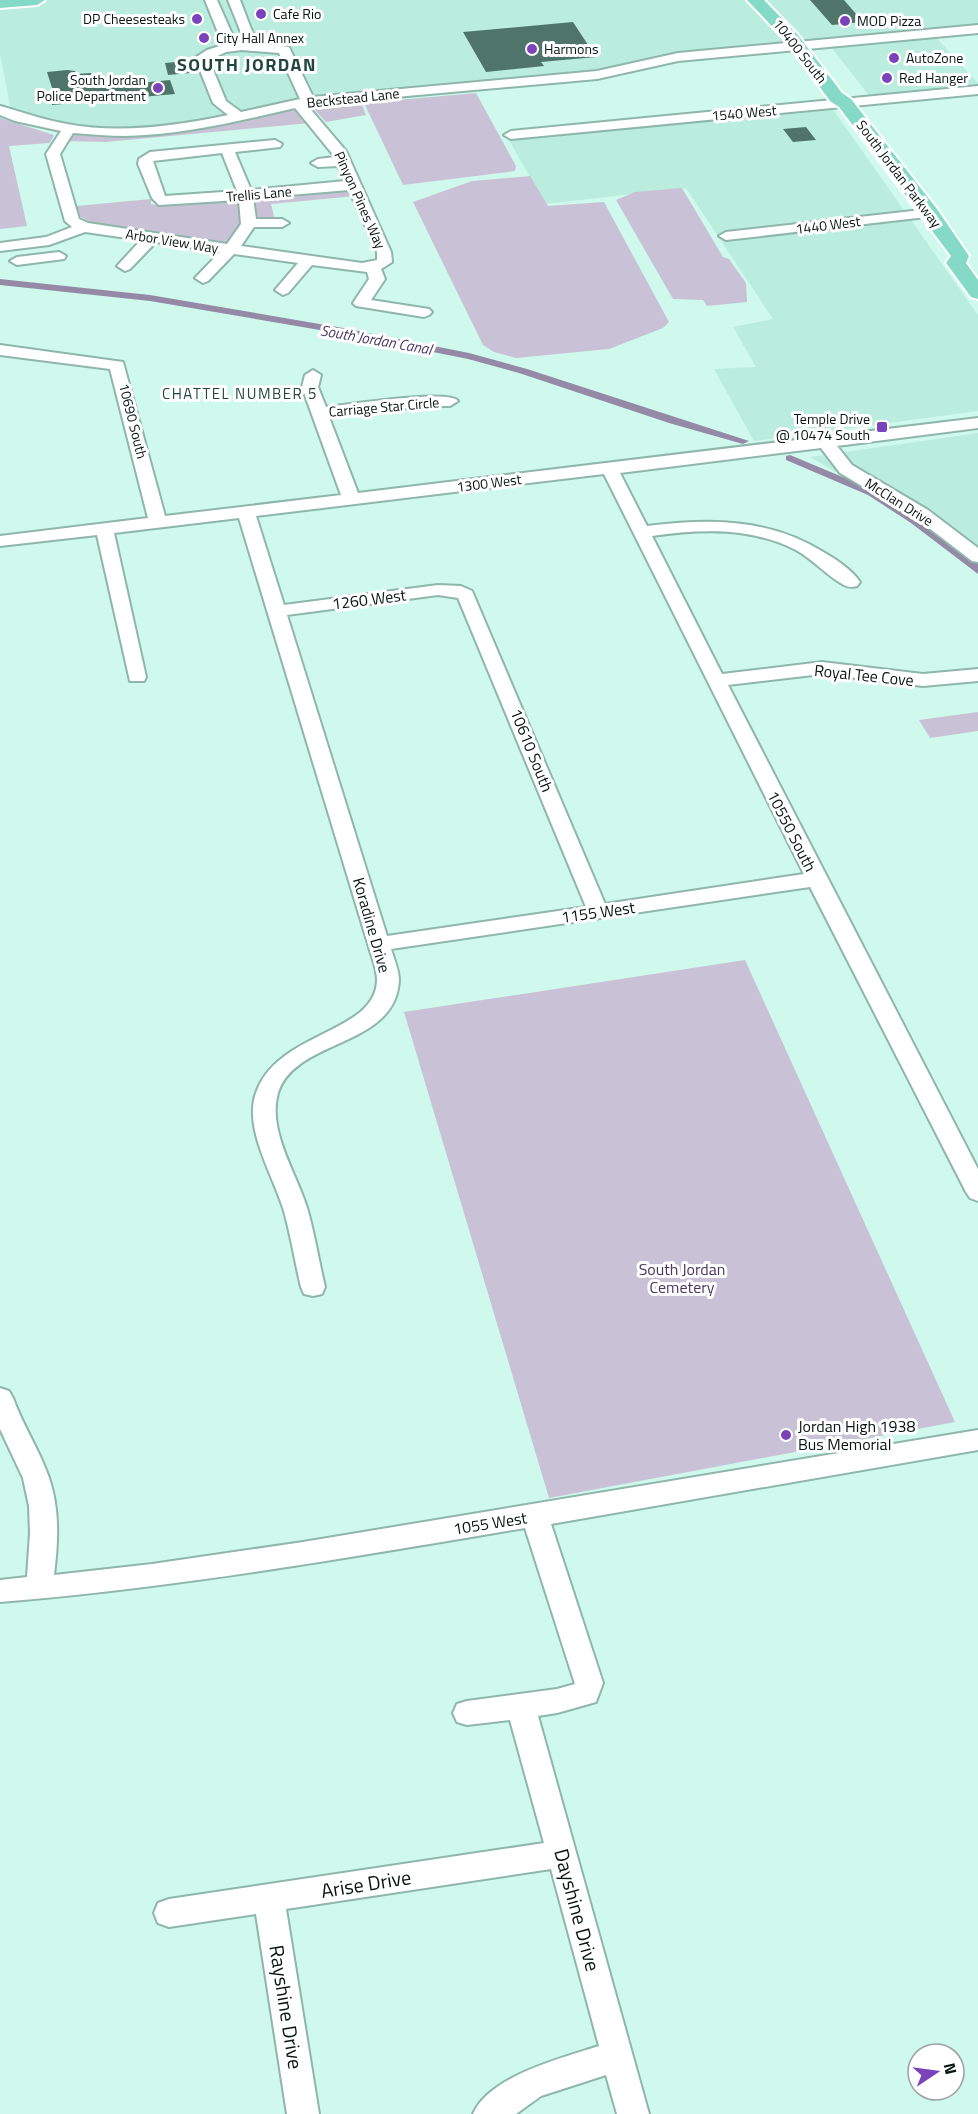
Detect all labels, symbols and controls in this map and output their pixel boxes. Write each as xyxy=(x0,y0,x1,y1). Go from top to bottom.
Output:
place label: Cafe Rio xyxy=(273,3,321,24)
marker: Cafe Rio xyxy=(254,7,268,21)
place label: DP Cheesesteaks xyxy=(83,8,185,29)
place label: MOD Pizza xyxy=(857,10,921,31)
marker: DP Cheesesteaks xyxy=(190,12,204,26)
street label: 10400 South xyxy=(768,14,832,88)
marker: MOD Pizza xyxy=(838,14,852,28)
place label: City Hall Annex xyxy=(216,27,305,48)
marker: City Hall Annex xyxy=(197,31,211,45)
place label: Harmons xyxy=(544,38,598,59)
marker: Harmons xyxy=(525,42,539,56)
place label: AutoZone xyxy=(906,47,963,68)
district label: SOUTH JORDAN xyxy=(177,51,317,78)
marker: AutoZone xyxy=(887,51,901,65)
place label: Red Hanger xyxy=(899,67,968,88)
place label: South Jordan Police Department xyxy=(36,69,146,106)
marker: Red Hanger xyxy=(880,71,894,85)
marker: South Jordan Police Department xyxy=(151,81,165,95)
street label: Beckstead Lane xyxy=(306,82,400,113)
street label: 1540 West xyxy=(711,99,777,126)
street label: South Jordan Parkway xyxy=(852,115,947,232)
street label: Pinyon Pines Way xyxy=(330,148,391,252)
street label: Trellis Lane xyxy=(225,180,292,207)
street label: 1440 West xyxy=(794,210,862,239)
street label: Arbor View Way xyxy=(124,223,220,258)
water label: South Jordan Canal xyxy=(319,318,435,361)
street label: 10690 South xyxy=(114,381,153,461)
district label: CHATTEL NUMBER 5 xyxy=(162,382,318,405)
street label: Carriage Star Circle xyxy=(328,391,440,422)
place label: Temple Drive @ 10474 South xyxy=(776,408,870,445)
marker: Temple Drive @ 10474 South xyxy=(875,420,889,434)
street label: 1300 West xyxy=(455,468,523,497)
street label: McClan Drive xyxy=(861,472,937,531)
street label: 1260 West xyxy=(331,583,408,615)
street label: Royal Tee Cove xyxy=(813,658,915,692)
street label: 10610 South xyxy=(504,705,560,795)
street label: 10550 South xyxy=(761,786,823,876)
street label: Koradine Drive xyxy=(347,875,397,975)
street label: 1155 West xyxy=(560,895,637,929)
park label: South Jordan Cemetery xyxy=(639,1257,725,1299)
place label: Jordan High 1938 Bus Memorial xyxy=(798,1414,915,1456)
marker: Jordan High 1938 Bus Memorial xyxy=(779,1428,793,1442)
street label: 1055 West xyxy=(451,1505,529,1541)
street label: Dayshine Drive xyxy=(546,1845,609,1975)
street label: Arise Drive xyxy=(319,1861,413,1906)
street label: Rayshine Drive xyxy=(261,1943,312,2071)
north arrow xyxy=(906,2042,966,2102)
text: N xyxy=(938,2061,964,2077)

